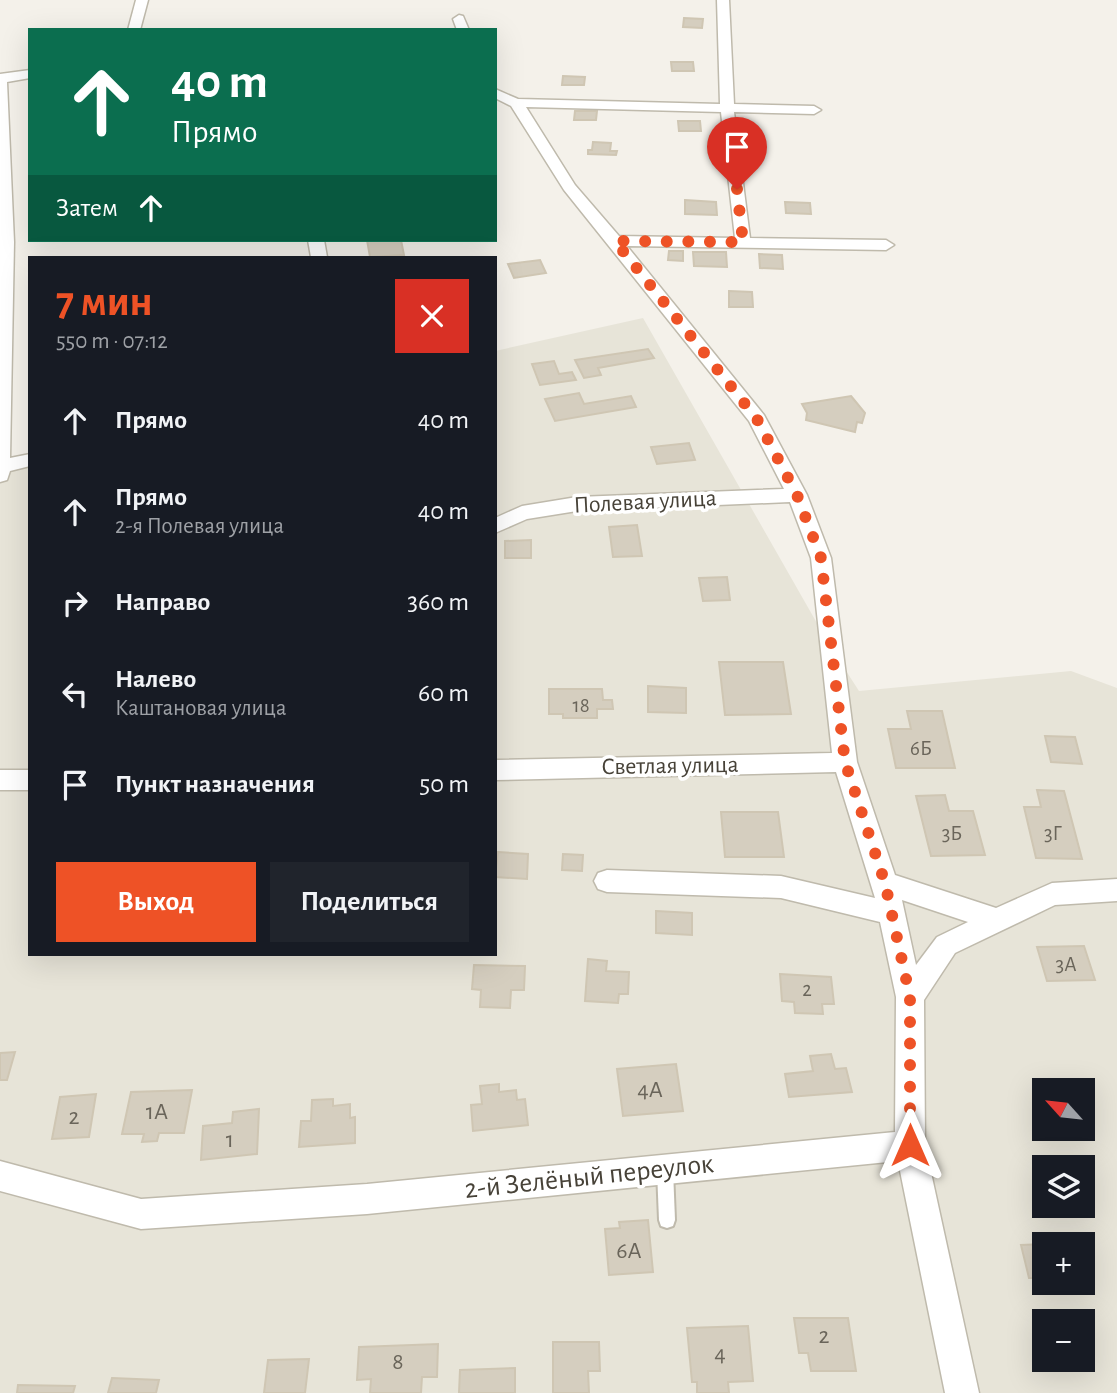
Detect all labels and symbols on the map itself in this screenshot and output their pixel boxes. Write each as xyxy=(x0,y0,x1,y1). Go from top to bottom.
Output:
pin xyxy=(707,117,767,189)
street label: Полевая улица xyxy=(573,486,717,518)
house number: 18 xyxy=(572,695,590,716)
house number: 6Б xyxy=(910,738,932,759)
street label: Светлая улица xyxy=(601,753,739,779)
house number: 3Б xyxy=(942,823,962,844)
house number: 3Г xyxy=(1044,823,1063,844)
house number: 3А xyxy=(1056,954,1077,975)
house number: 2 xyxy=(802,979,812,1000)
house number: 4А xyxy=(637,1078,663,1102)
north arrow xyxy=(1032,1078,1096,1141)
house number: 1А xyxy=(146,1100,168,1124)
house number: 2 xyxy=(69,1105,80,1129)
position arrow xyxy=(873,1108,947,1182)
house number: 1 xyxy=(226,1128,234,1152)
street label: 2-й Зелёный переулок xyxy=(463,1150,715,1204)
house number: 6А xyxy=(616,1239,642,1263)
house number: 2 xyxy=(819,1324,830,1348)
house number: 4 xyxy=(714,1342,726,1366)
house number: 8 xyxy=(392,1350,404,1374)

